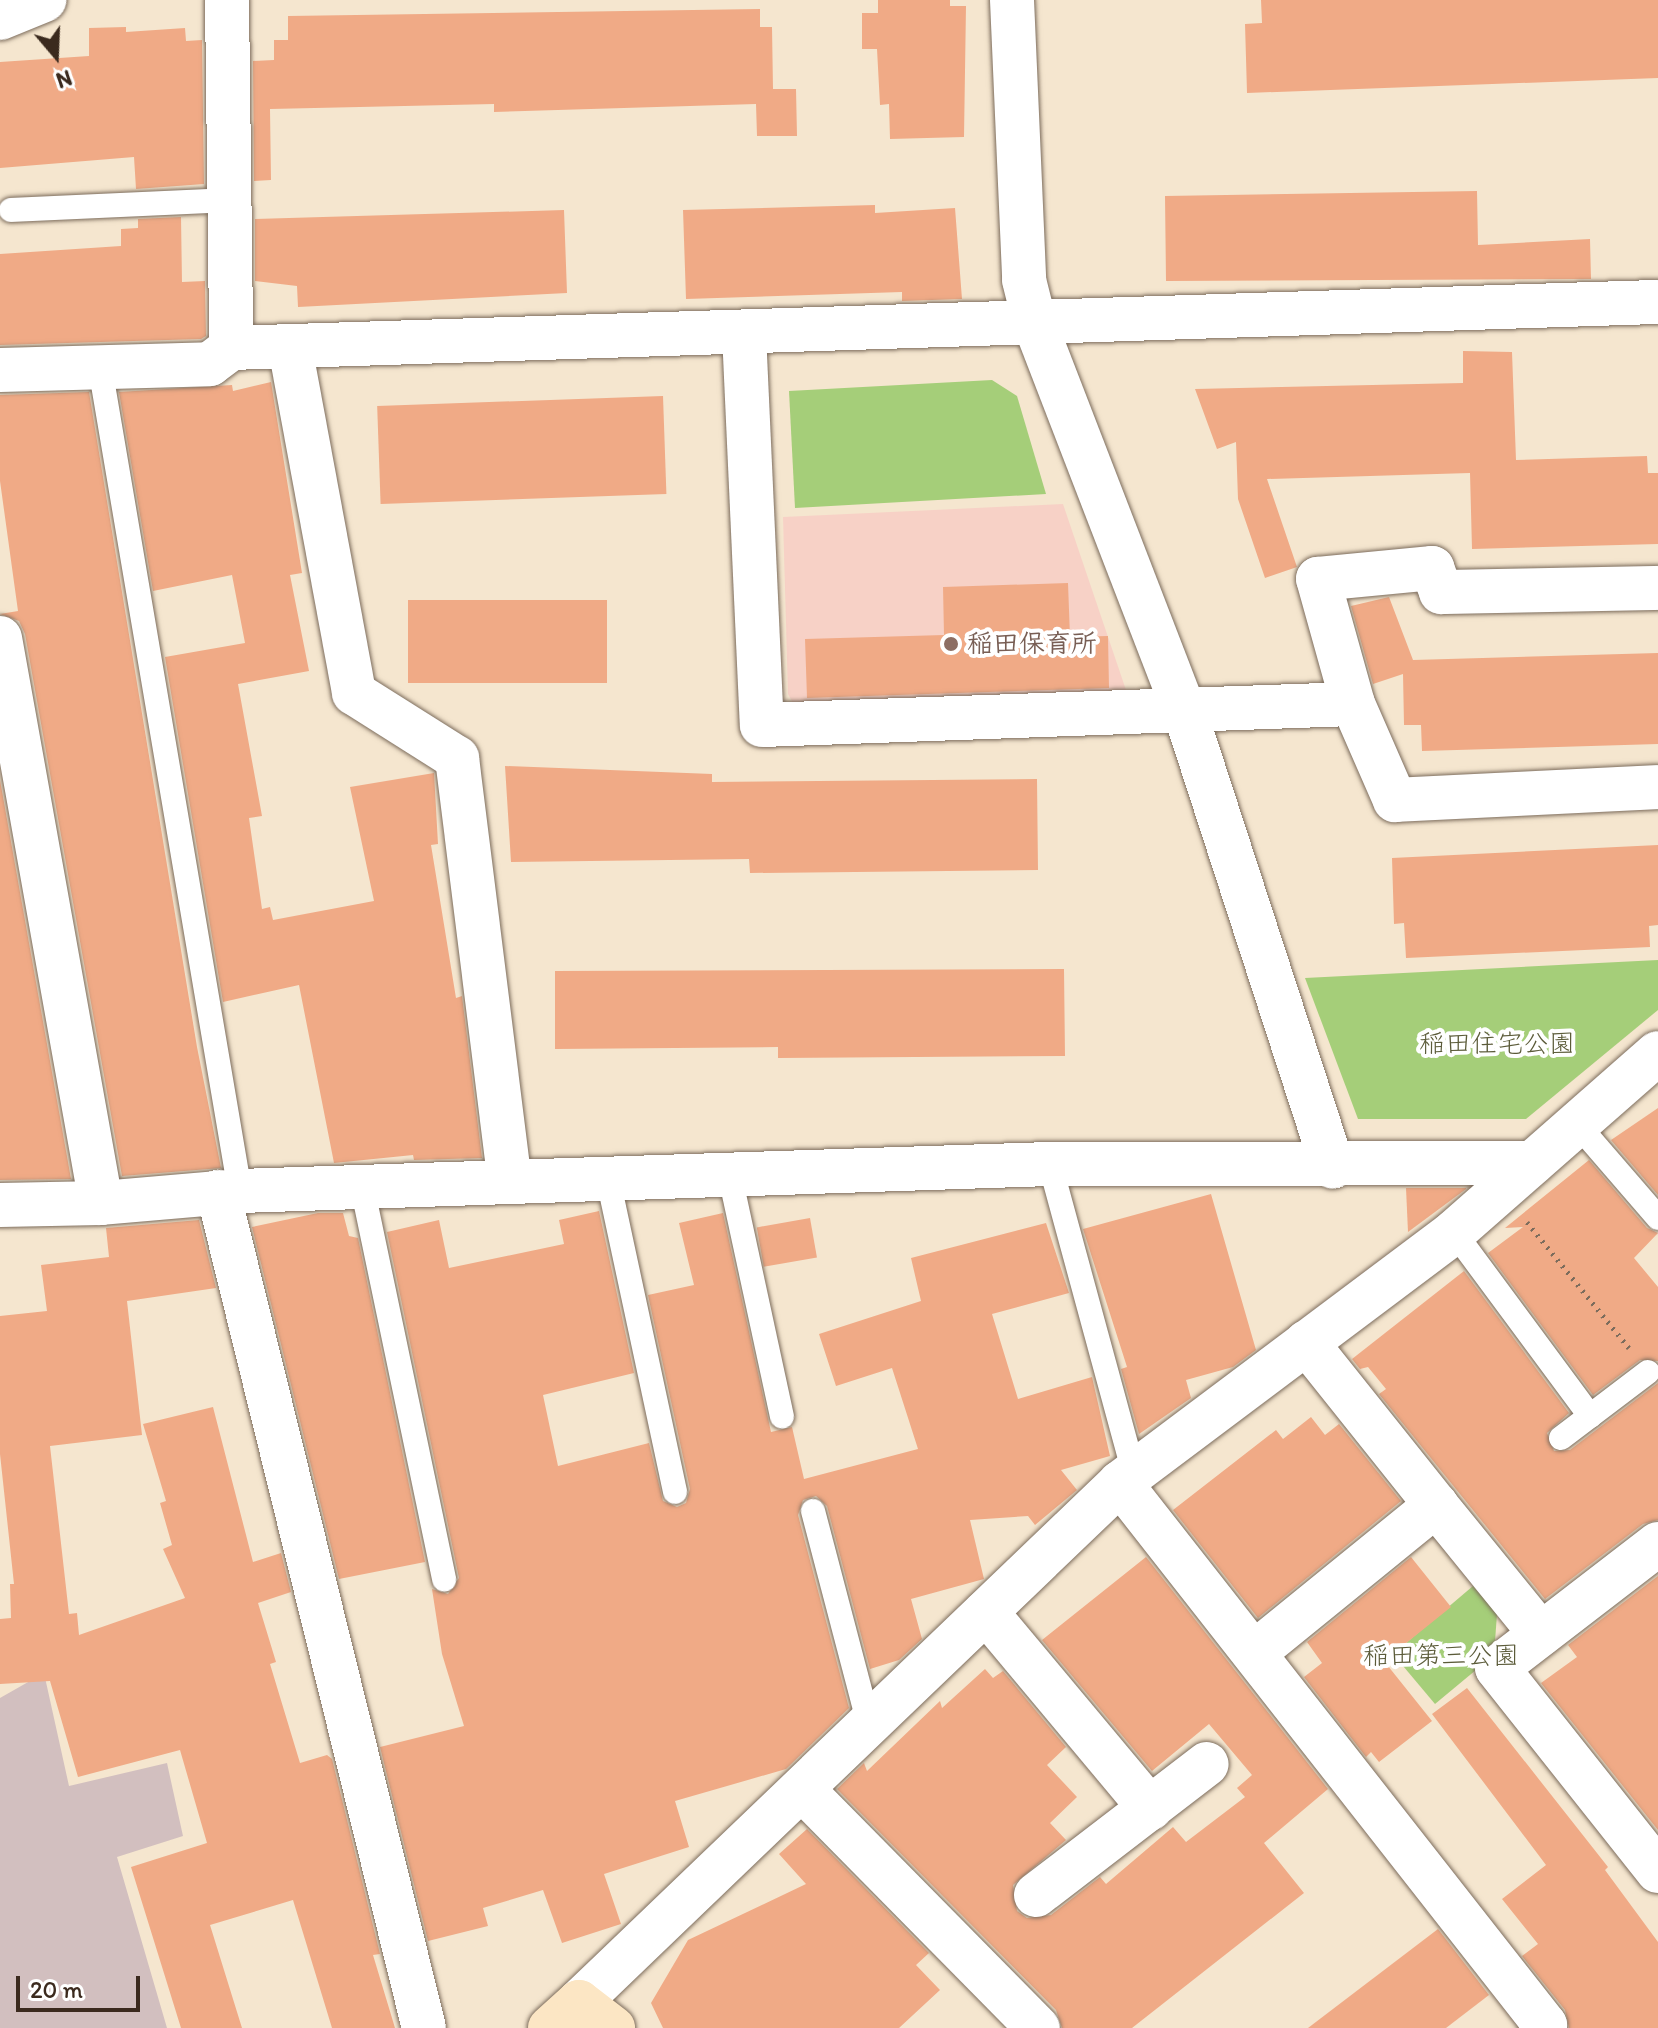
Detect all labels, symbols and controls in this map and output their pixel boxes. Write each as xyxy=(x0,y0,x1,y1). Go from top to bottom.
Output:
north arrow xyxy=(16,16,96,96)
text: N xyxy=(53,64,75,94)
place label: 稲田保育所 xyxy=(967,628,1097,660)
marker: 稲田保育所 xyxy=(942,635,960,653)
park label: 稲田住宅公園 xyxy=(1419,1028,1575,1060)
park label: 稲田第三公園 xyxy=(1363,1640,1519,1672)
scale bar xyxy=(20,1960,144,2010)
text: 20 m xyxy=(30,1975,83,2004)

